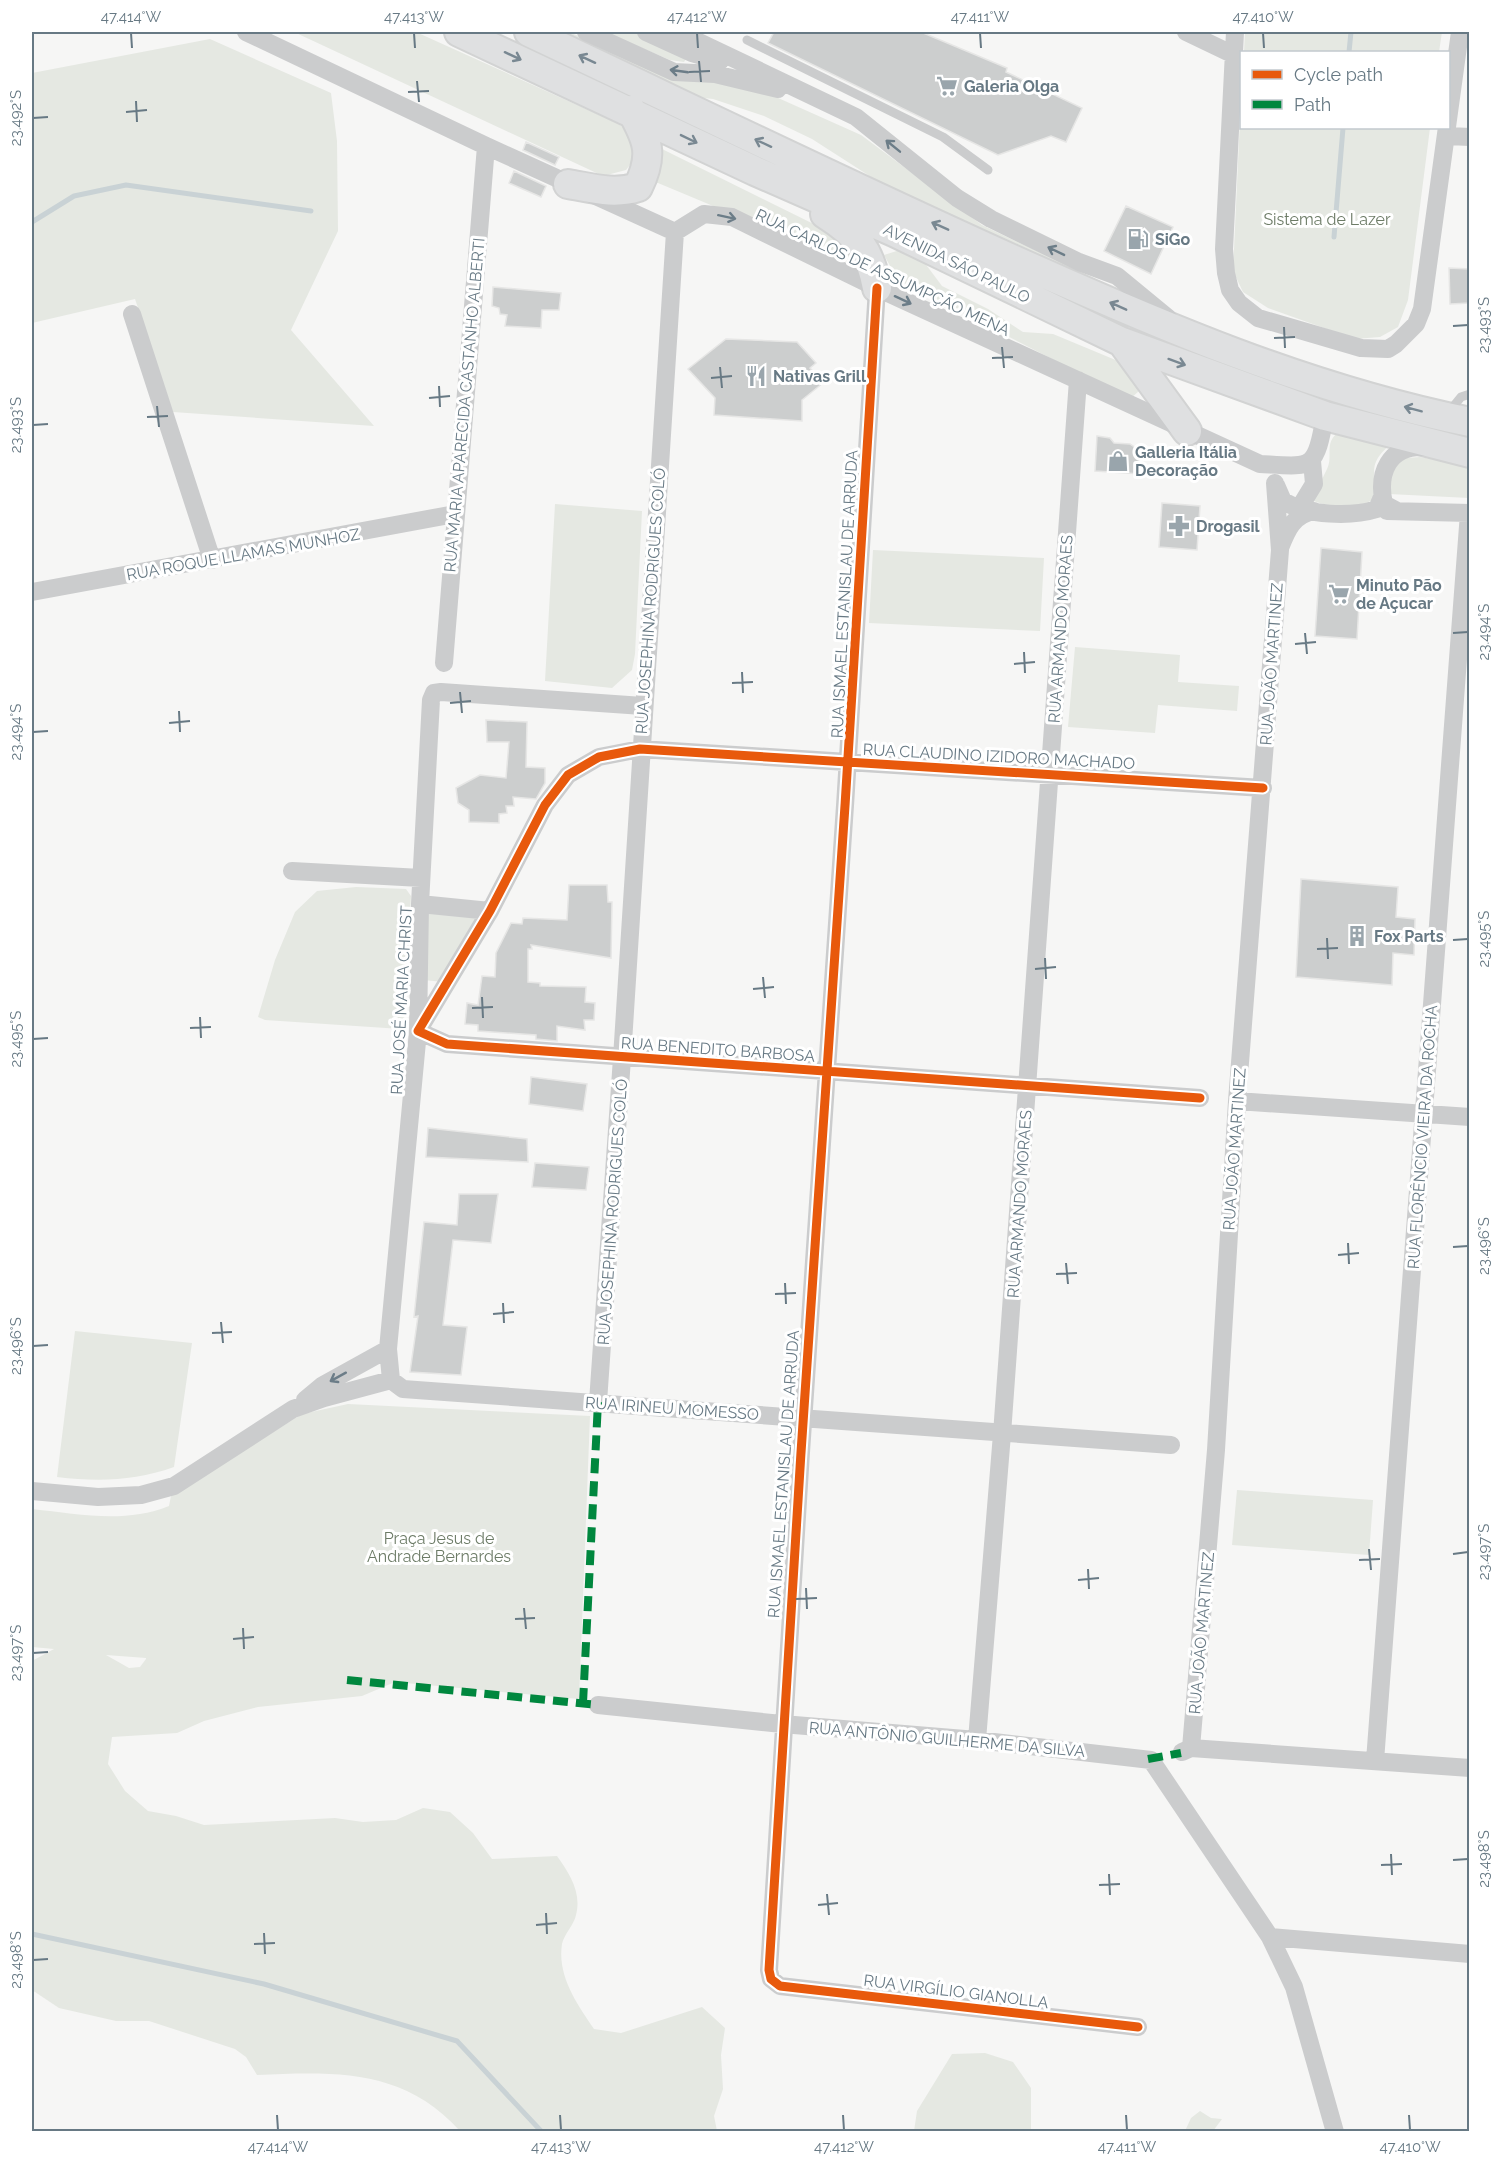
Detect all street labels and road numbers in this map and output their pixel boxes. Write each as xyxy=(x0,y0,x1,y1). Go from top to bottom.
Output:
street label: RUA CARLOS DE ASSUMPÇÃO MENA xyxy=(753,204,1014,340)
street label: AVENIDA SÃO PAULO xyxy=(880,219,1034,307)
street label: RUA MARIA APARECIDA CASTANHO ALBERTI xyxy=(440,237,489,573)
street label: RUA ISMAEL ESTANISLAU DE ARRUDA xyxy=(827,449,862,739)
street label: RUA JOSEPHINA RODRIGUES COLÓ xyxy=(631,467,669,735)
street label: RUA ROQUE LLAMAS MUNHOZ xyxy=(125,525,361,584)
street label: RUA ARMANDO MORAES xyxy=(1044,534,1077,724)
street label: RUA JOÃO MARTINEZ xyxy=(1255,582,1287,746)
street label: RUA CLAUDINO IZIDORO MACHADO xyxy=(862,740,1136,773)
street label: RUA JOSÉ MARIA CHRIST xyxy=(386,905,416,1095)
street label: RUA FLORÊNCIO VIEIRA DA ROCHA xyxy=(1403,1004,1441,1270)
street label: RUA BENEDITO BARBOSA xyxy=(620,1033,816,1066)
street label: RUA JOÃO MARTINEZ xyxy=(1218,1067,1250,1231)
street label: RUA JOSEPHINA RODRIGUES COLÓ xyxy=(593,1078,631,1346)
street label: RUA ARMANDO MORAES xyxy=(1003,1109,1036,1299)
street label: RUA ISMAEL ESTANISLAU DE ARRUDA xyxy=(764,1329,803,1619)
street label: RUA IRINEU MOMESSO xyxy=(584,1393,760,1424)
street label: RUA JOÃO MARTINEZ xyxy=(1184,1551,1218,1715)
street label: RUA ANTÔNIO GUILHERME DA SILVA xyxy=(808,1717,1086,1761)
street label: RUA VIRGÍLIO GIANOLLA xyxy=(862,1970,1050,2012)

